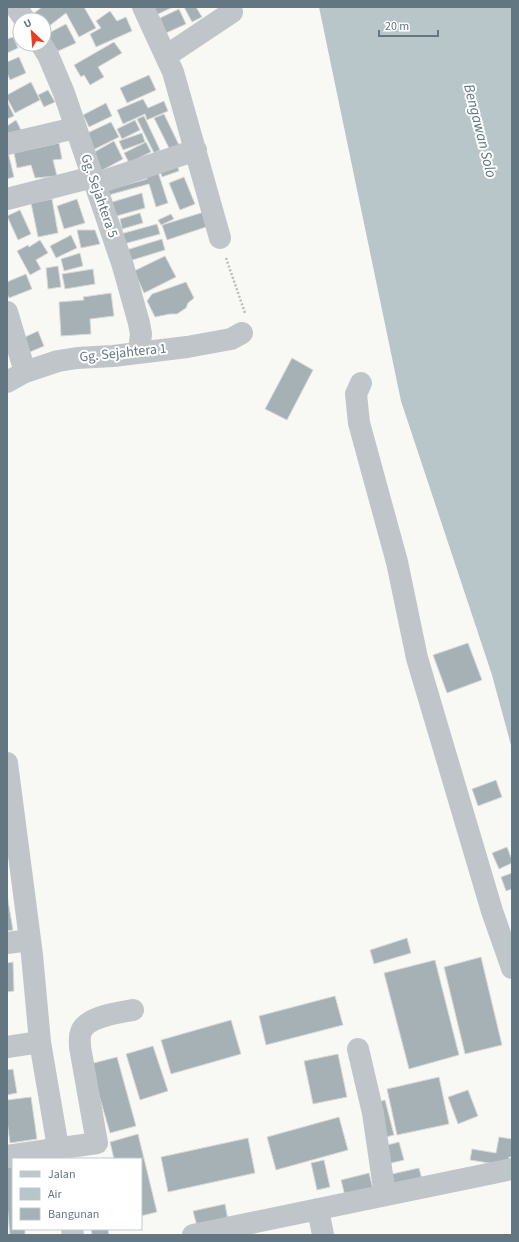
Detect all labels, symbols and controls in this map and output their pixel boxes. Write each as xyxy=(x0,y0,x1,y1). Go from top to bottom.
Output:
north arrow xyxy=(12,12,52,52)
scale bar xyxy=(379,12,438,38)
text: U xyxy=(21,15,34,32)
text: 20 m xyxy=(385,18,409,35)
water label: Bengawan Solo xyxy=(458,82,502,180)
street label: Gg. Sejahtera 5 xyxy=(75,151,123,241)
street label: Gg. Sejahtera 1 xyxy=(79,338,168,368)
legend xyxy=(12,1158,142,1230)
text: Jalan xyxy=(48,1166,75,1183)
text: Air xyxy=(48,1186,62,1203)
text: Bangunan xyxy=(48,1206,99,1223)

